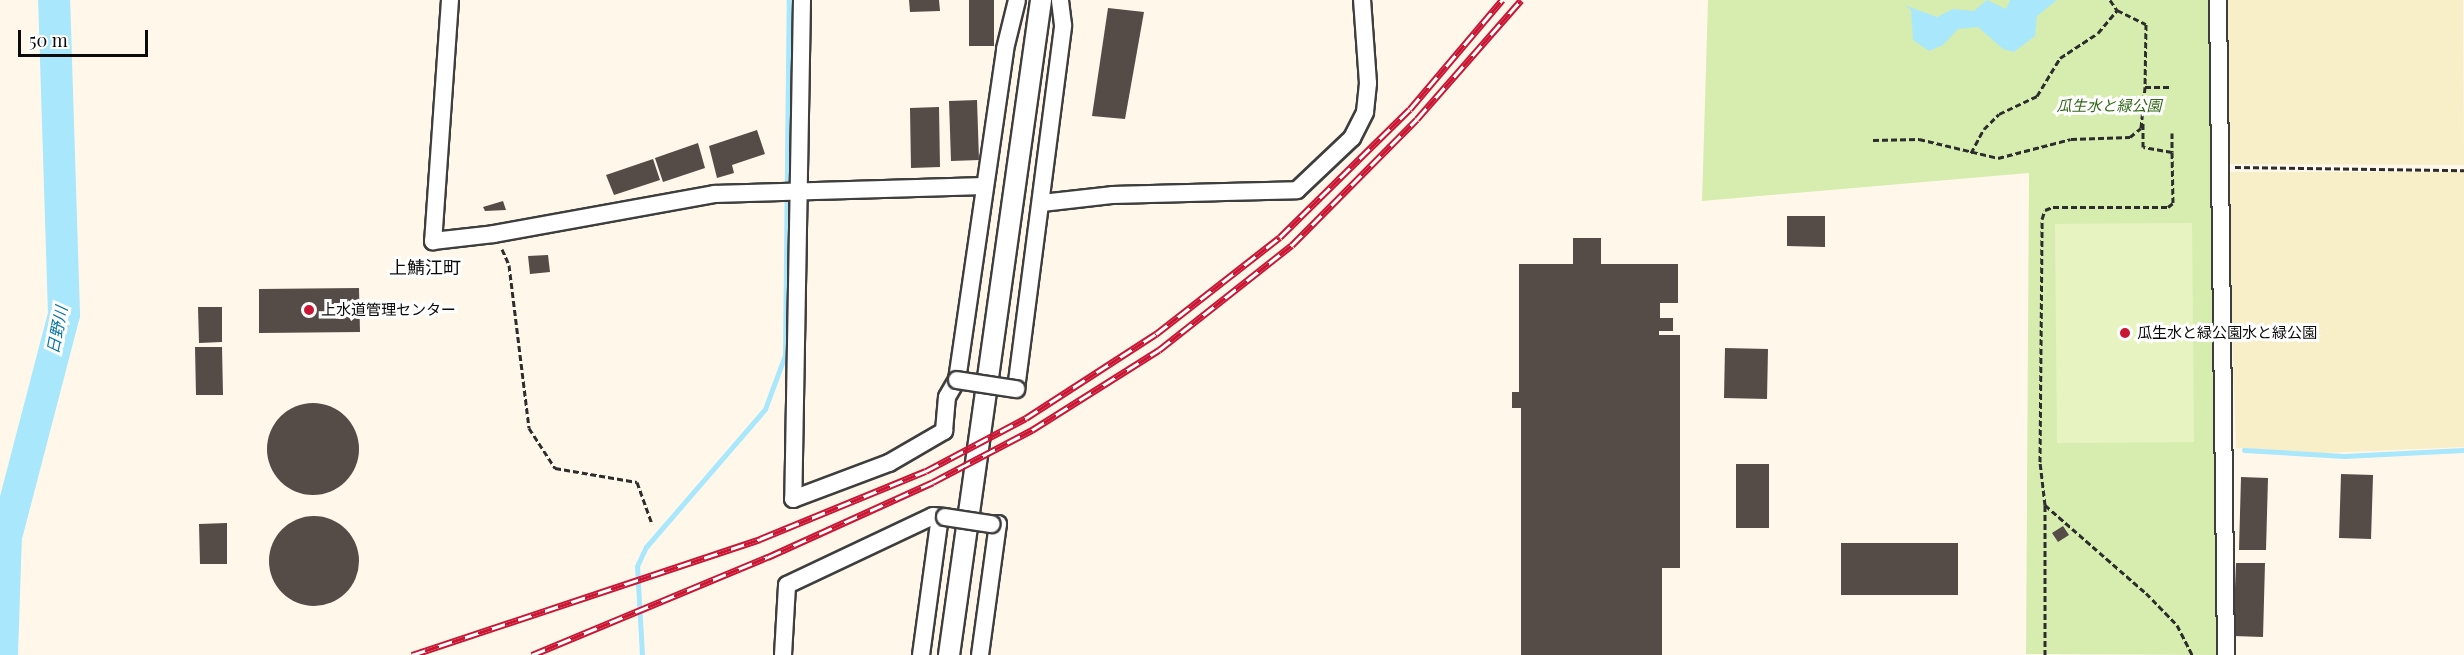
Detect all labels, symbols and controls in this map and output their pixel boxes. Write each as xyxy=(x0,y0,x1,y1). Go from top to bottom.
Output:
scale bar xyxy=(21,18,152,56)
text: 50 m xyxy=(29,28,68,52)
park label: 瓜生水と緑公園 xyxy=(2057,97,2161,115)
district label: 上鯖江町 xyxy=(389,256,461,278)
place label: 上水道管理センター xyxy=(321,301,456,319)
marker: 上水道管理センター xyxy=(302,303,316,317)
water label: 日野川 xyxy=(43,305,71,355)
place label: 瓜生水と緑公園水と緑公園 xyxy=(2137,324,2317,342)
marker: 瓜生水と緑公園水と緑公園 xyxy=(2118,326,2132,340)

